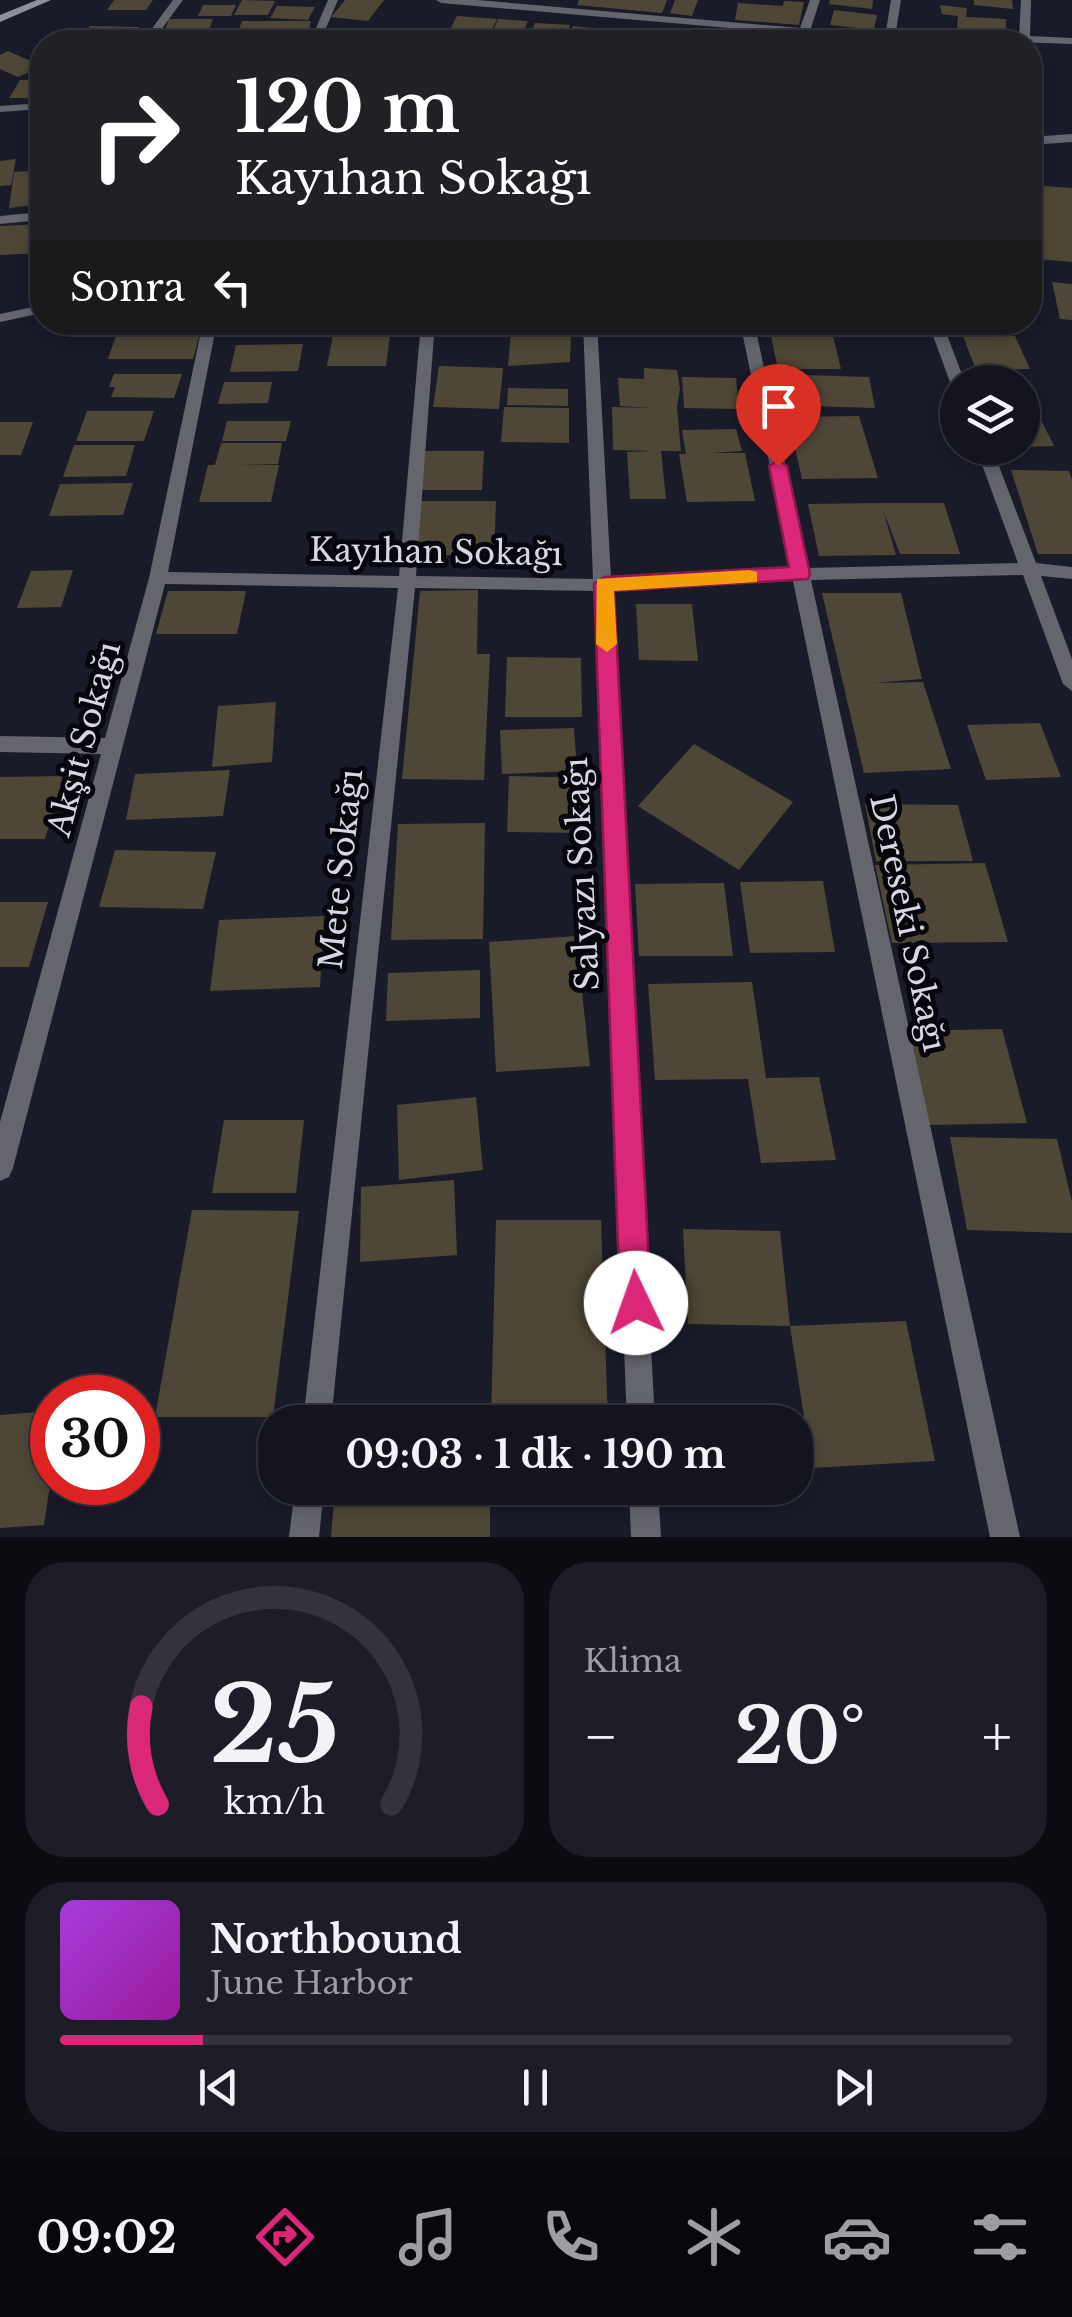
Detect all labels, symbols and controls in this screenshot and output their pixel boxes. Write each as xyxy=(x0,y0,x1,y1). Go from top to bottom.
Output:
text: 120 m xyxy=(235,64,460,151)
icon: right xyxy=(70,70,200,200)
text: Kayıhan Sokağı xyxy=(235,150,591,206)
icon: left xyxy=(205,260,260,315)
text: Sonra xyxy=(70,264,185,311)
pin xyxy=(736,364,821,467)
map controls xyxy=(940,365,1040,465)
button: layers xyxy=(940,365,1040,465)
icon: arrive xyxy=(751,379,806,434)
street label: Kayıhan Sokağı xyxy=(309,530,563,574)
street label: Akşit Sokağı xyxy=(39,637,129,842)
street label: Salyazı Sokağı xyxy=(556,756,608,992)
street label: Mete Sokağı xyxy=(311,767,371,971)
street label: Dereseki Sokağı xyxy=(861,791,955,1055)
position arrow xyxy=(584,1251,688,1355)
speed limit sign: 30 xyxy=(30,1375,160,1505)
text: 09:03 · 1 dk · 190 m xyxy=(345,1431,726,1478)
text: Klima xyxy=(584,1641,682,1681)
text: 25 xyxy=(209,1661,339,1790)
text: 20° xyxy=(735,1690,865,1783)
text: − xyxy=(584,1703,618,1771)
text: + xyxy=(982,1703,1012,1771)
text: km/h xyxy=(224,1779,325,1824)
text: Northbound xyxy=(210,1916,462,1963)
text: June Harbor xyxy=(210,1963,413,2003)
icon: previous xyxy=(191,2060,246,2115)
icon: pause xyxy=(508,2060,563,2115)
icon: next xyxy=(826,2060,881,2115)
icon: directions xyxy=(250,2202,320,2272)
icon: music xyxy=(393,2202,463,2272)
icon: phone xyxy=(536,2202,606,2272)
icon: climate xyxy=(679,2202,749,2272)
icon: car xyxy=(822,2202,892,2272)
icon: filters xyxy=(965,2202,1035,2272)
text: 09:02 xyxy=(37,2209,177,2265)

